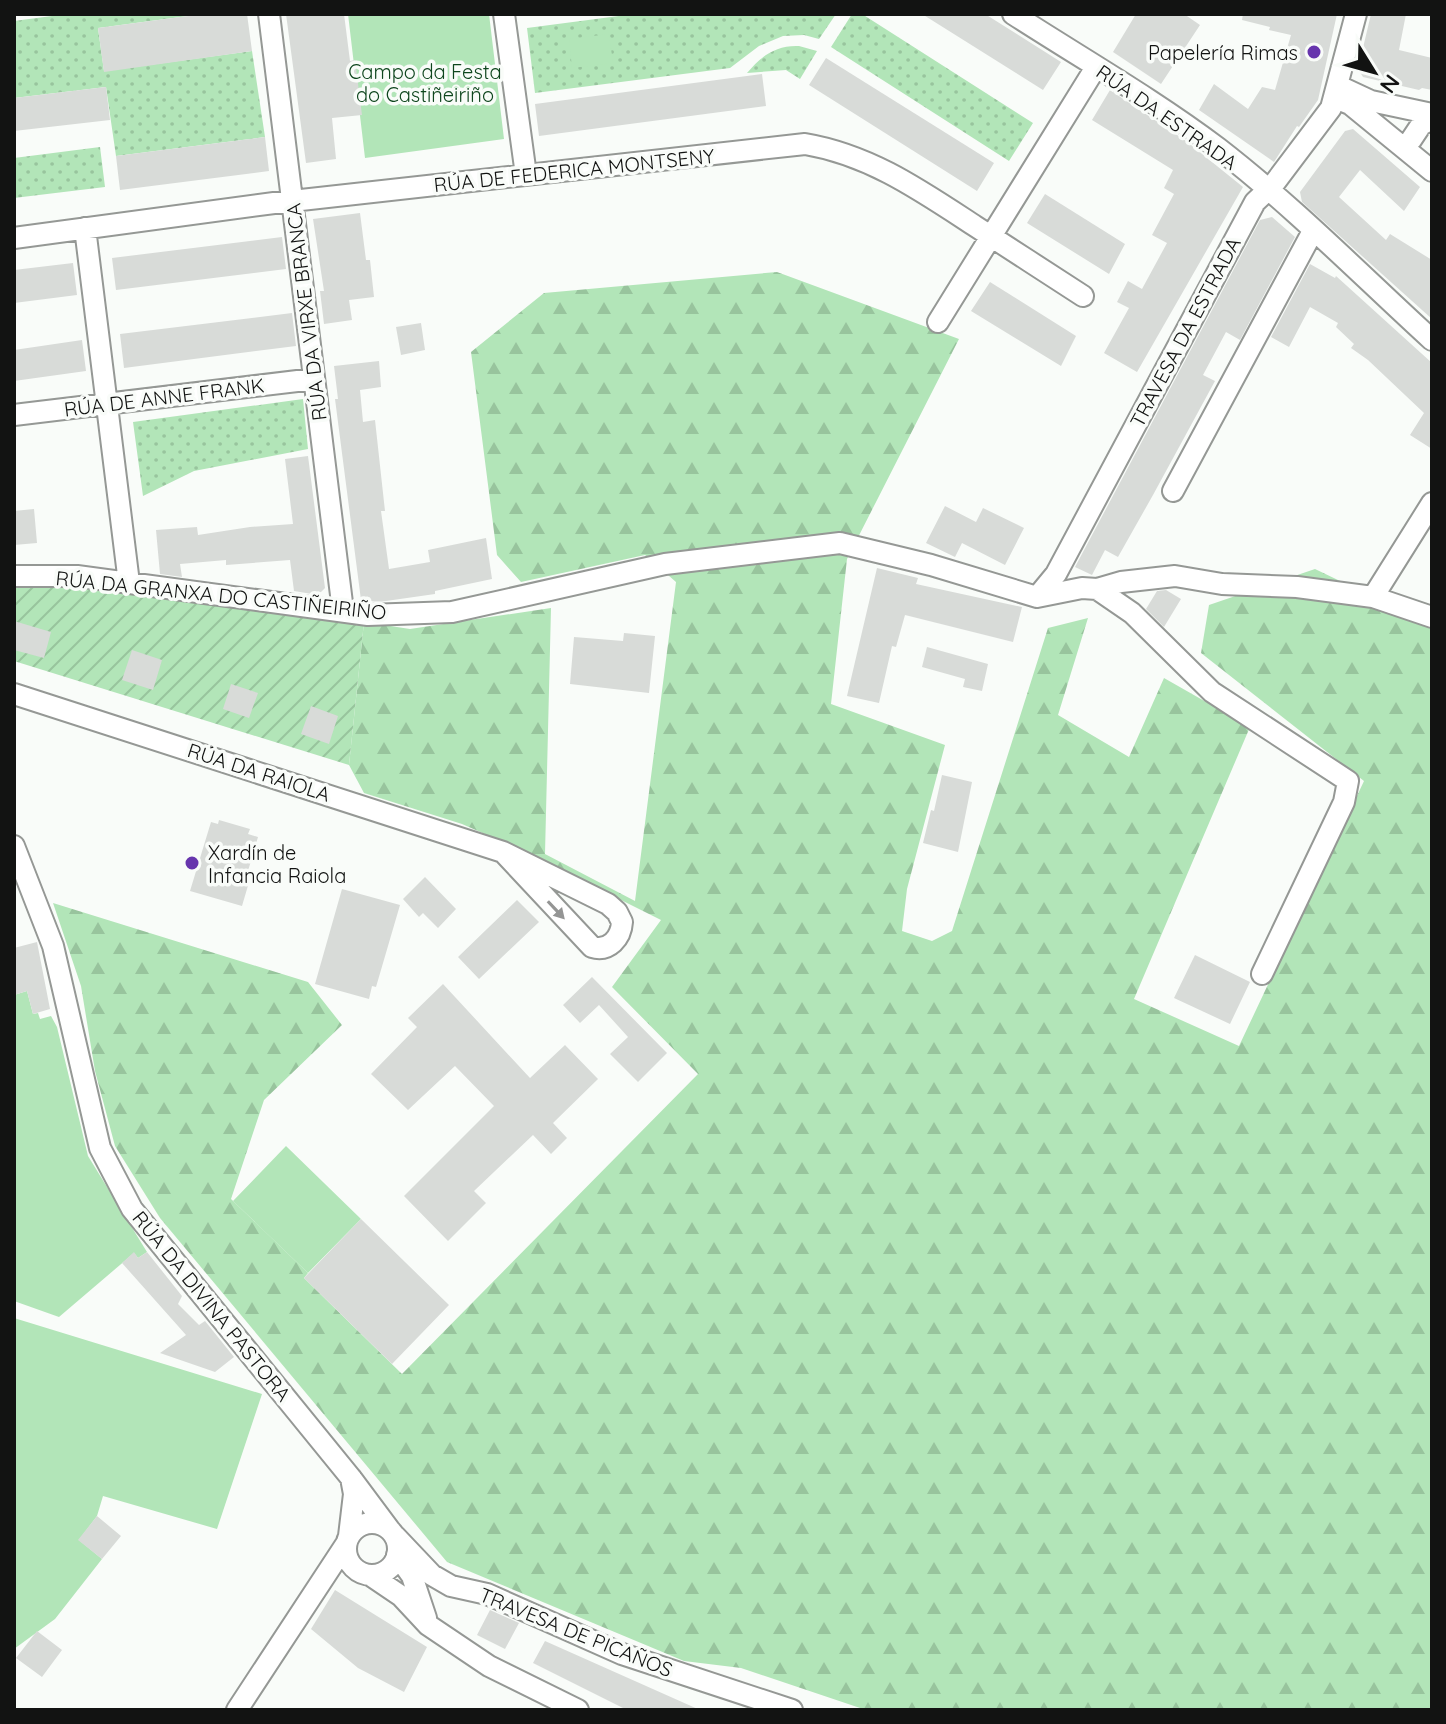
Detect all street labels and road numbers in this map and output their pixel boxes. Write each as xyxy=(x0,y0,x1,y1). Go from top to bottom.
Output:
street label: RÚA DA ESTRADA xyxy=(1092,59,1242,175)
street label: RÚA DE FEDERICA MONTSENY xyxy=(432,143,716,197)
street label: RÚA DA VIRXE BRANCA xyxy=(280,202,332,422)
street label: TRAVESA DA ESTRADA xyxy=(1124,233,1246,431)
street label: RÚA DE ANNE FRANK xyxy=(62,372,266,422)
street label: RÚA DA GRANXA DO CASTIÑEIRIÑO xyxy=(54,565,388,625)
street label: RÚA DA RAIOLA xyxy=(184,737,334,807)
street label: RÚA DA DIVINA PASTORA xyxy=(127,1206,297,1406)
street label: TRAVESA DE PICAÑOS xyxy=(476,1582,676,1682)

